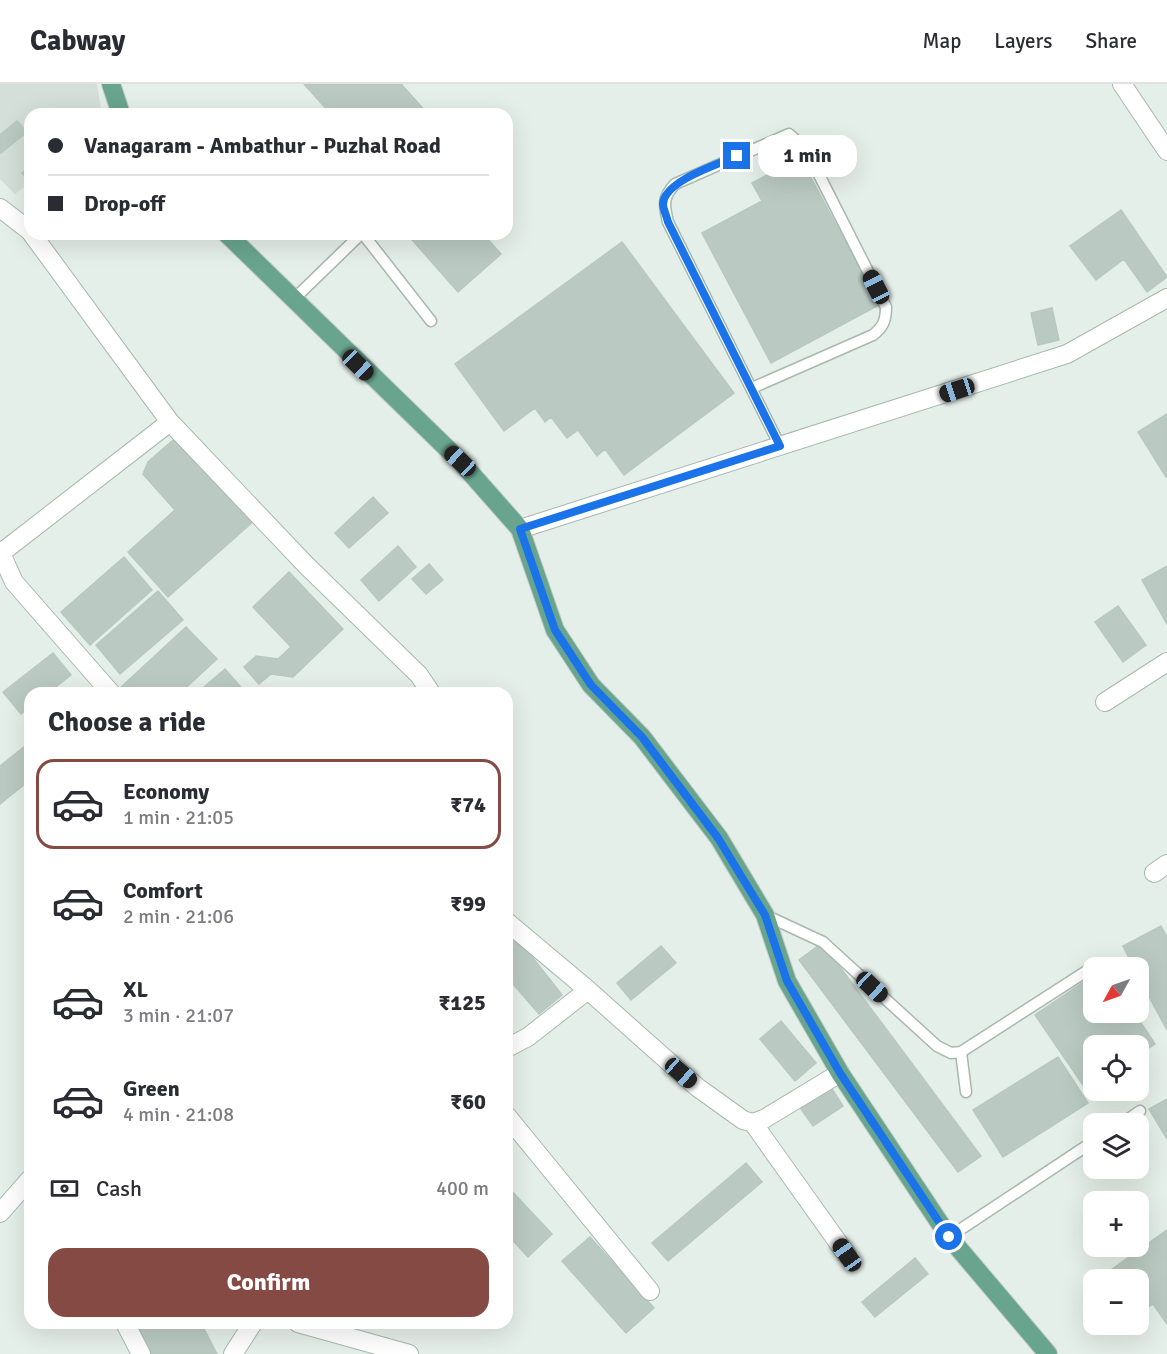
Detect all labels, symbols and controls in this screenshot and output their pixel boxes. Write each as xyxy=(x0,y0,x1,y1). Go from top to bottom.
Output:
text: Cabway xyxy=(30,24,125,58)
text: Map xyxy=(923,28,961,54)
text: Layers xyxy=(994,28,1052,54)
text: Share xyxy=(1085,28,1137,54)
text: Vanagaram - Ambathur - Puzhal Road xyxy=(84,132,441,159)
callout: 1 min xyxy=(758,135,857,177)
route end xyxy=(723,142,750,169)
text: 1 min xyxy=(783,143,832,168)
text: Drop-off xyxy=(84,190,165,217)
car xyxy=(860,267,892,307)
car xyxy=(339,346,377,384)
car xyxy=(937,376,977,404)
car xyxy=(441,442,479,480)
text: Choose a ride xyxy=(48,706,206,739)
icon: car xyxy=(51,777,105,831)
text: Economy xyxy=(123,778,209,805)
text: ₹74 xyxy=(450,791,486,818)
text: 1 min · 21:05 xyxy=(123,805,234,830)
icon: car xyxy=(51,876,105,930)
text: Comfort xyxy=(123,877,203,904)
text: ₹99 xyxy=(450,890,486,917)
text: 2 min · 21:06 xyxy=(123,904,234,929)
north arrow xyxy=(1083,957,1149,1023)
map controls xyxy=(1083,957,1149,1335)
car xyxy=(853,968,891,1006)
icon: car xyxy=(51,975,105,1029)
text: XL xyxy=(123,976,148,1003)
text: ₹125 xyxy=(438,989,486,1016)
text: 3 min · 21:07 xyxy=(123,1003,234,1028)
button: locate xyxy=(1083,1035,1149,1101)
car xyxy=(662,1054,700,1092)
icon: car xyxy=(51,1074,105,1128)
text: Green xyxy=(123,1075,180,1102)
text: ₹60 xyxy=(450,1088,486,1115)
text: 4 min · 21:08 xyxy=(123,1102,234,1127)
button: layers xyxy=(1083,1113,1149,1179)
icon: cash xyxy=(48,1172,81,1205)
text: Cash xyxy=(96,1175,142,1202)
text: 400 m xyxy=(436,1176,489,1201)
button: + xyxy=(1083,1191,1149,1257)
route start xyxy=(935,1223,962,1250)
car xyxy=(829,1235,865,1275)
button: Confirm xyxy=(48,1248,489,1317)
button: − xyxy=(1083,1269,1149,1335)

